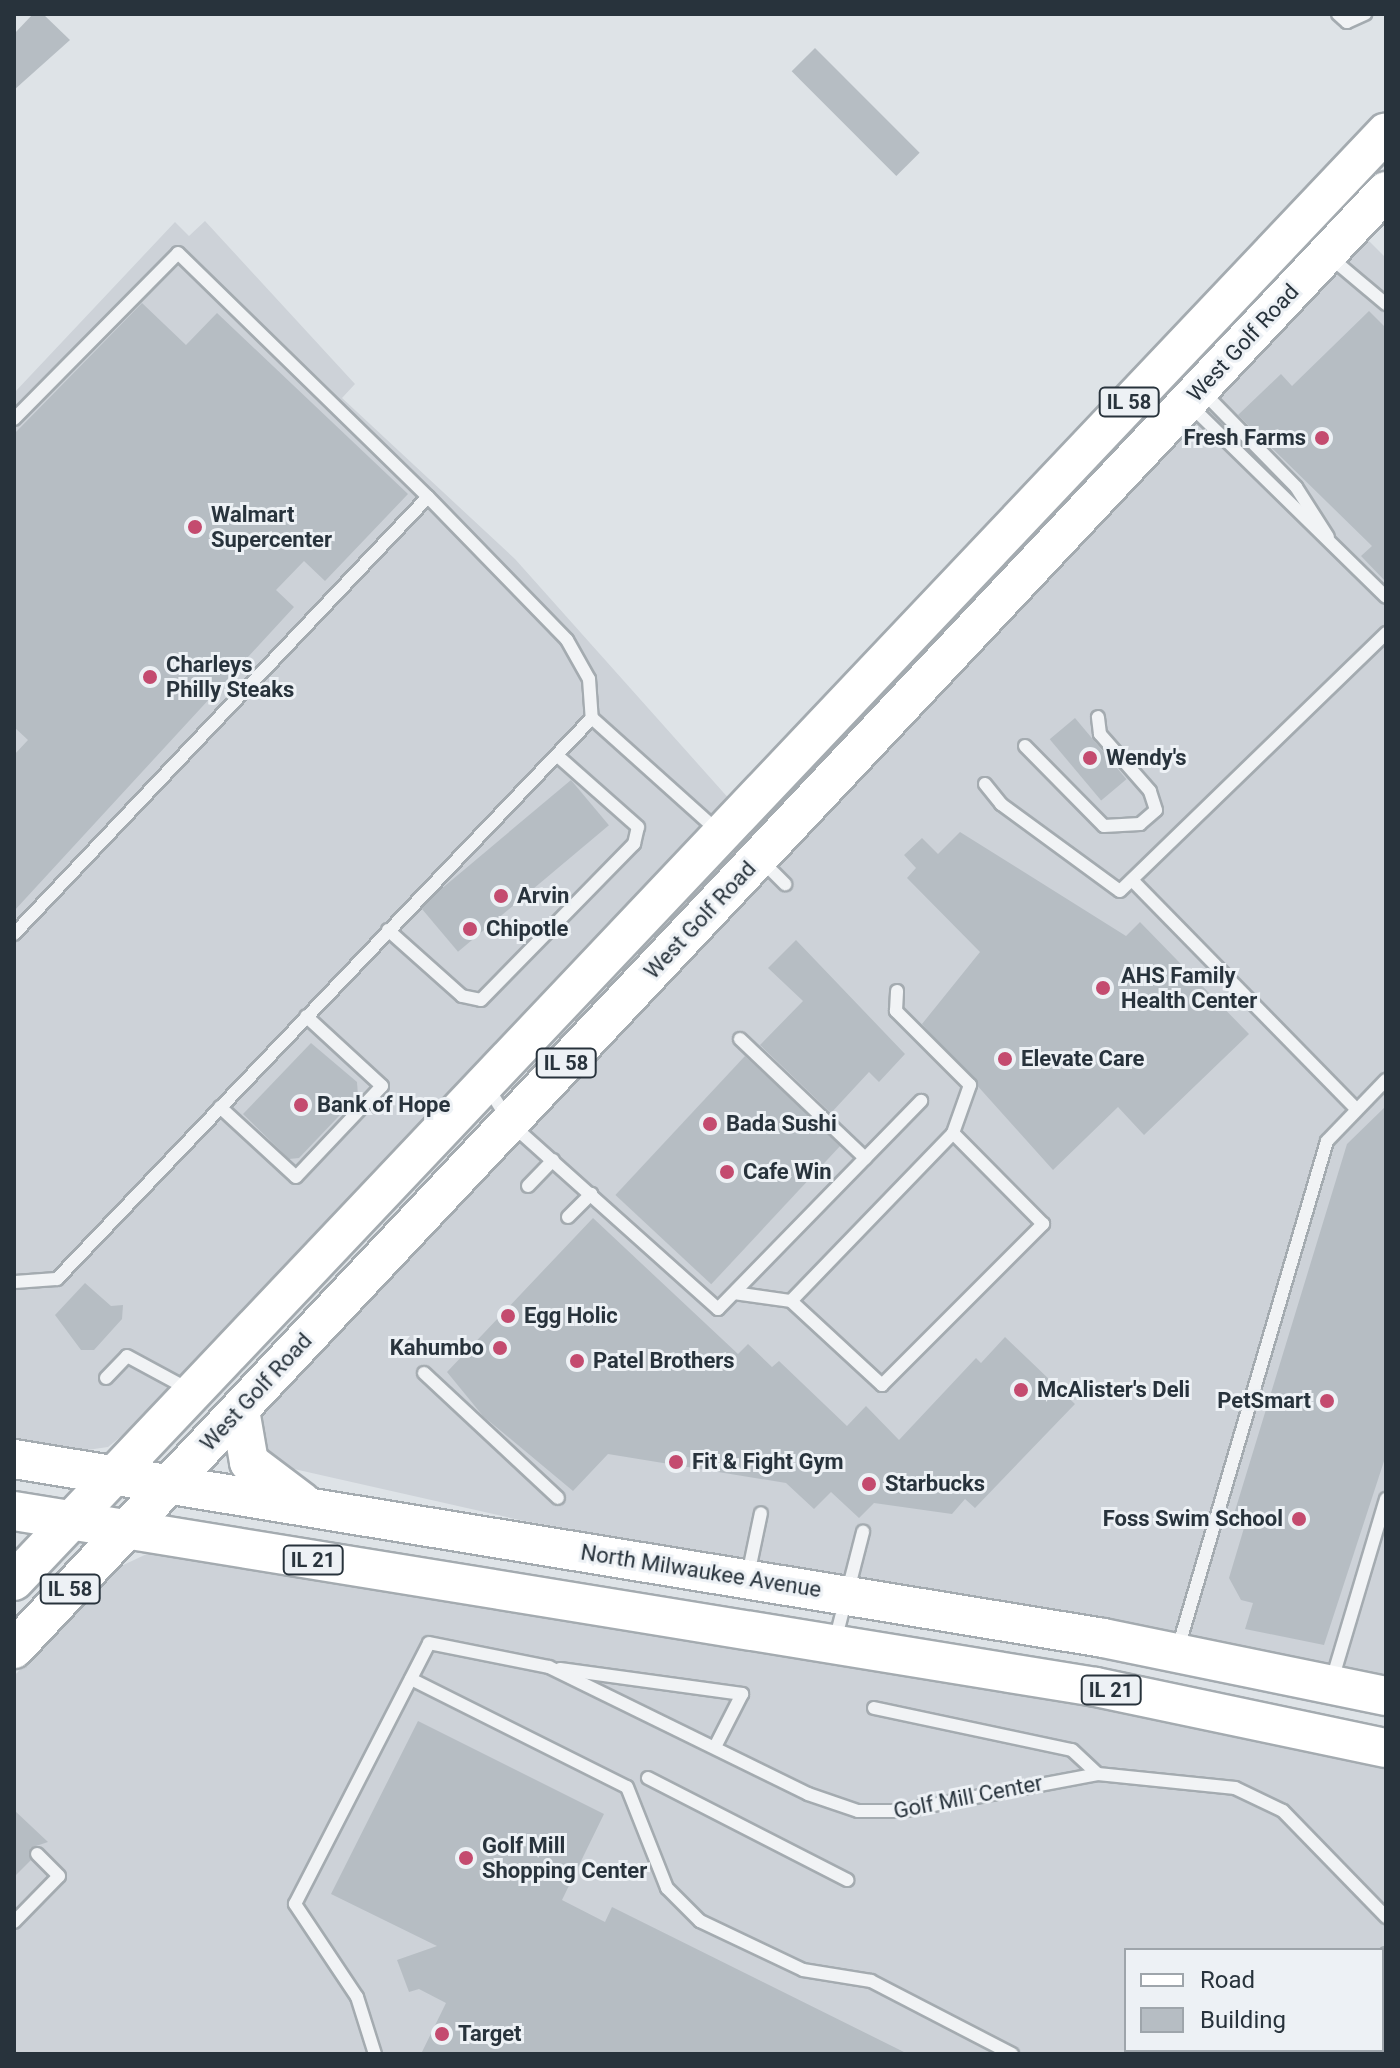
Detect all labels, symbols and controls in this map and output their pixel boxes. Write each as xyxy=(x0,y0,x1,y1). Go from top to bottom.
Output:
street label: West Golf Road xyxy=(1182,279,1304,407)
road number: IL 58 xyxy=(1097,386,1161,418)
place label: Fresh Farms xyxy=(1183,425,1306,451)
marker: Fresh Farms xyxy=(1313,429,1331,447)
place label: Walmart Supercenter xyxy=(211,501,332,552)
marker: Walmart Supercenter xyxy=(186,518,204,536)
place label: Charleys Philly Steaks xyxy=(166,651,294,702)
marker: Charleys Philly Steaks xyxy=(141,668,159,686)
place label: Wendy's xyxy=(1106,745,1187,771)
marker: Wendy's xyxy=(1081,749,1099,767)
street label: West Golf Road xyxy=(639,856,761,984)
place label: Arvin xyxy=(517,883,569,909)
marker: Arvin xyxy=(492,887,510,905)
place label: Chipotle xyxy=(486,916,568,942)
marker: Chipotle xyxy=(461,920,479,938)
place label: AHS Family Health Center xyxy=(1121,962,1257,1014)
marker: AHS Family Health Center xyxy=(1092,977,1114,999)
place label: Elevate Care xyxy=(1021,1046,1144,1072)
road number: IL 58 xyxy=(534,1047,598,1079)
marker: Elevate Care xyxy=(996,1050,1014,1068)
place label: Bank of Hope xyxy=(317,1092,450,1118)
marker: Bank of Hope xyxy=(292,1096,310,1114)
place label: Bada Sushi xyxy=(726,1111,837,1137)
marker: Bada Sushi xyxy=(701,1115,719,1133)
place label: Cafe Win xyxy=(743,1159,832,1185)
marker: Cafe Win xyxy=(718,1163,736,1181)
place label: Egg Holic xyxy=(524,1303,618,1329)
marker: Egg Holic xyxy=(499,1307,517,1325)
street label: West Golf Road xyxy=(195,1328,317,1456)
place label: Kahumbo xyxy=(390,1335,484,1361)
marker: Kahumbo xyxy=(491,1339,509,1357)
place label: Patel Brothers xyxy=(593,1348,735,1374)
marker: Patel Brothers xyxy=(568,1352,586,1370)
place label: McAlister's Deli xyxy=(1037,1377,1190,1403)
marker: McAlister's Deli xyxy=(1012,1381,1030,1399)
place label: PetSmart xyxy=(1217,1388,1311,1414)
marker: PetSmart xyxy=(1318,1392,1336,1410)
place label: Fit & Fight Gym xyxy=(692,1449,844,1475)
marker: Fit & Fight Gym xyxy=(667,1453,685,1471)
place label: Starbucks xyxy=(885,1471,985,1497)
marker: Starbucks xyxy=(860,1475,878,1493)
place label: Foss Swim School xyxy=(1103,1506,1283,1532)
marker: Foss Swim School xyxy=(1290,1510,1308,1528)
street label: North Milwaukee Avenue xyxy=(579,1539,823,1603)
road number: IL 21 xyxy=(281,1544,345,1576)
road number: IL 58 xyxy=(38,1573,102,1605)
road number: IL 21 xyxy=(1079,1674,1143,1706)
street label: Golf Mill Center xyxy=(891,1770,1045,1824)
place label: Golf Mill Shopping Center xyxy=(482,1832,647,1884)
marker: Golf Mill Shopping Center xyxy=(457,1849,475,1867)
legend xyxy=(1124,1948,1384,2052)
text: Road xyxy=(1200,1966,1255,1994)
text: Building xyxy=(1200,2006,1286,2034)
place label: Target xyxy=(458,2021,522,2047)
marker: Target xyxy=(433,2025,451,2043)

